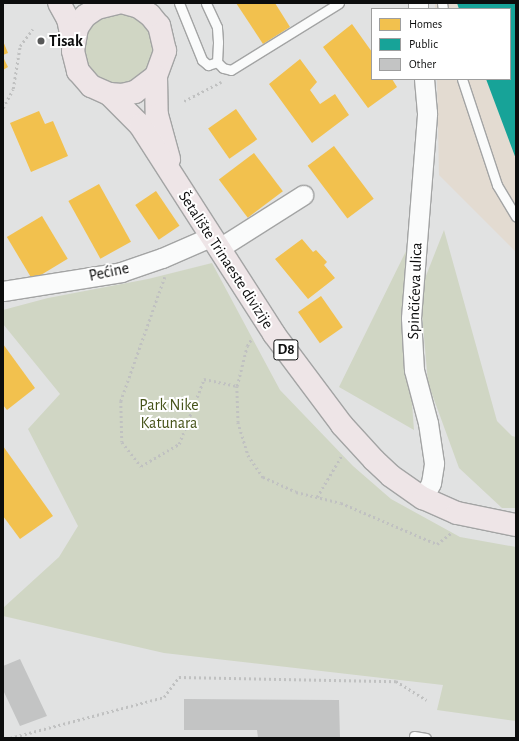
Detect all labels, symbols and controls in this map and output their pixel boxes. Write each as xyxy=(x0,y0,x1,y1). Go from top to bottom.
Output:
legend xyxy=(371,8,511,80)
text: Homes xyxy=(409,18,442,30)
place label: Tisak xyxy=(49,31,83,51)
marker: Tisak xyxy=(36,36,46,46)
text: Public xyxy=(409,38,438,50)
text: Other xyxy=(409,58,436,70)
street label: Šetalište Trinaeste divizije xyxy=(174,188,278,332)
street label: Spinčićeva ulica xyxy=(404,242,426,340)
street label: Pećine xyxy=(87,258,131,286)
road number: D8 xyxy=(273,337,299,363)
park label: Park Nike Katunara xyxy=(139,395,199,433)

